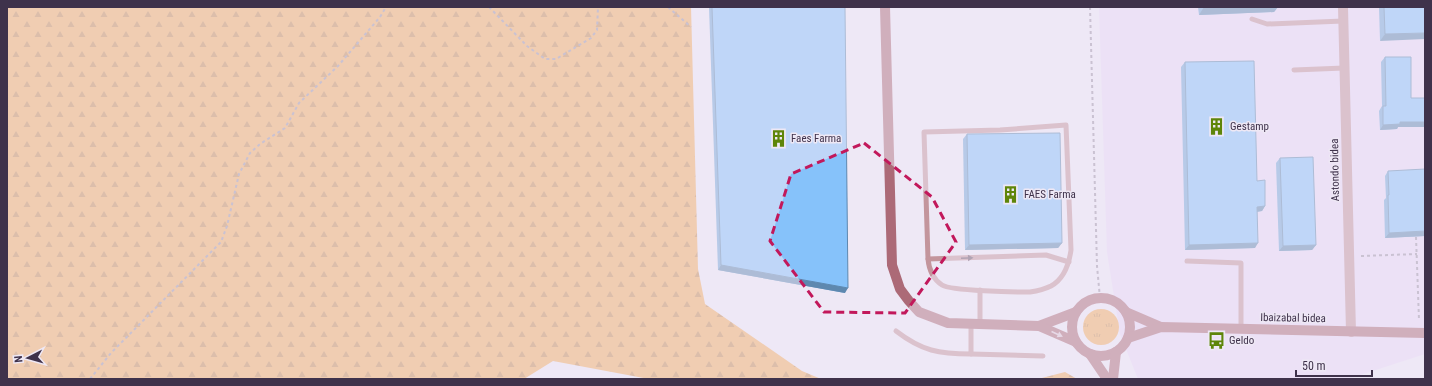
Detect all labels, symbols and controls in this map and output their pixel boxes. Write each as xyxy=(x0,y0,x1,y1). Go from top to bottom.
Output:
building icon: Gestamp xyxy=(1207,116,1227,136)
place label: Gestamp xyxy=(1230,120,1269,133)
building icon: Faes Farma xyxy=(768,128,788,148)
place label: Faes Farma xyxy=(791,132,841,145)
street label: Astondo bidea xyxy=(1328,139,1342,201)
building icon: FAES Farma xyxy=(1001,184,1021,204)
place label: FAES Farma xyxy=(1024,188,1076,201)
one-way arrow xyxy=(961,255,974,261)
street label: Ibaizabal bidea xyxy=(1260,311,1326,325)
bus stop icon: Geldo xyxy=(1206,330,1226,350)
one-way arrow xyxy=(1052,331,1063,337)
place label: Geldo xyxy=(1229,334,1255,347)
north arrow xyxy=(8,338,48,378)
scale bar xyxy=(1296,352,1372,378)
text: N xyxy=(12,355,25,363)
text: 50 m xyxy=(1302,359,1326,373)

